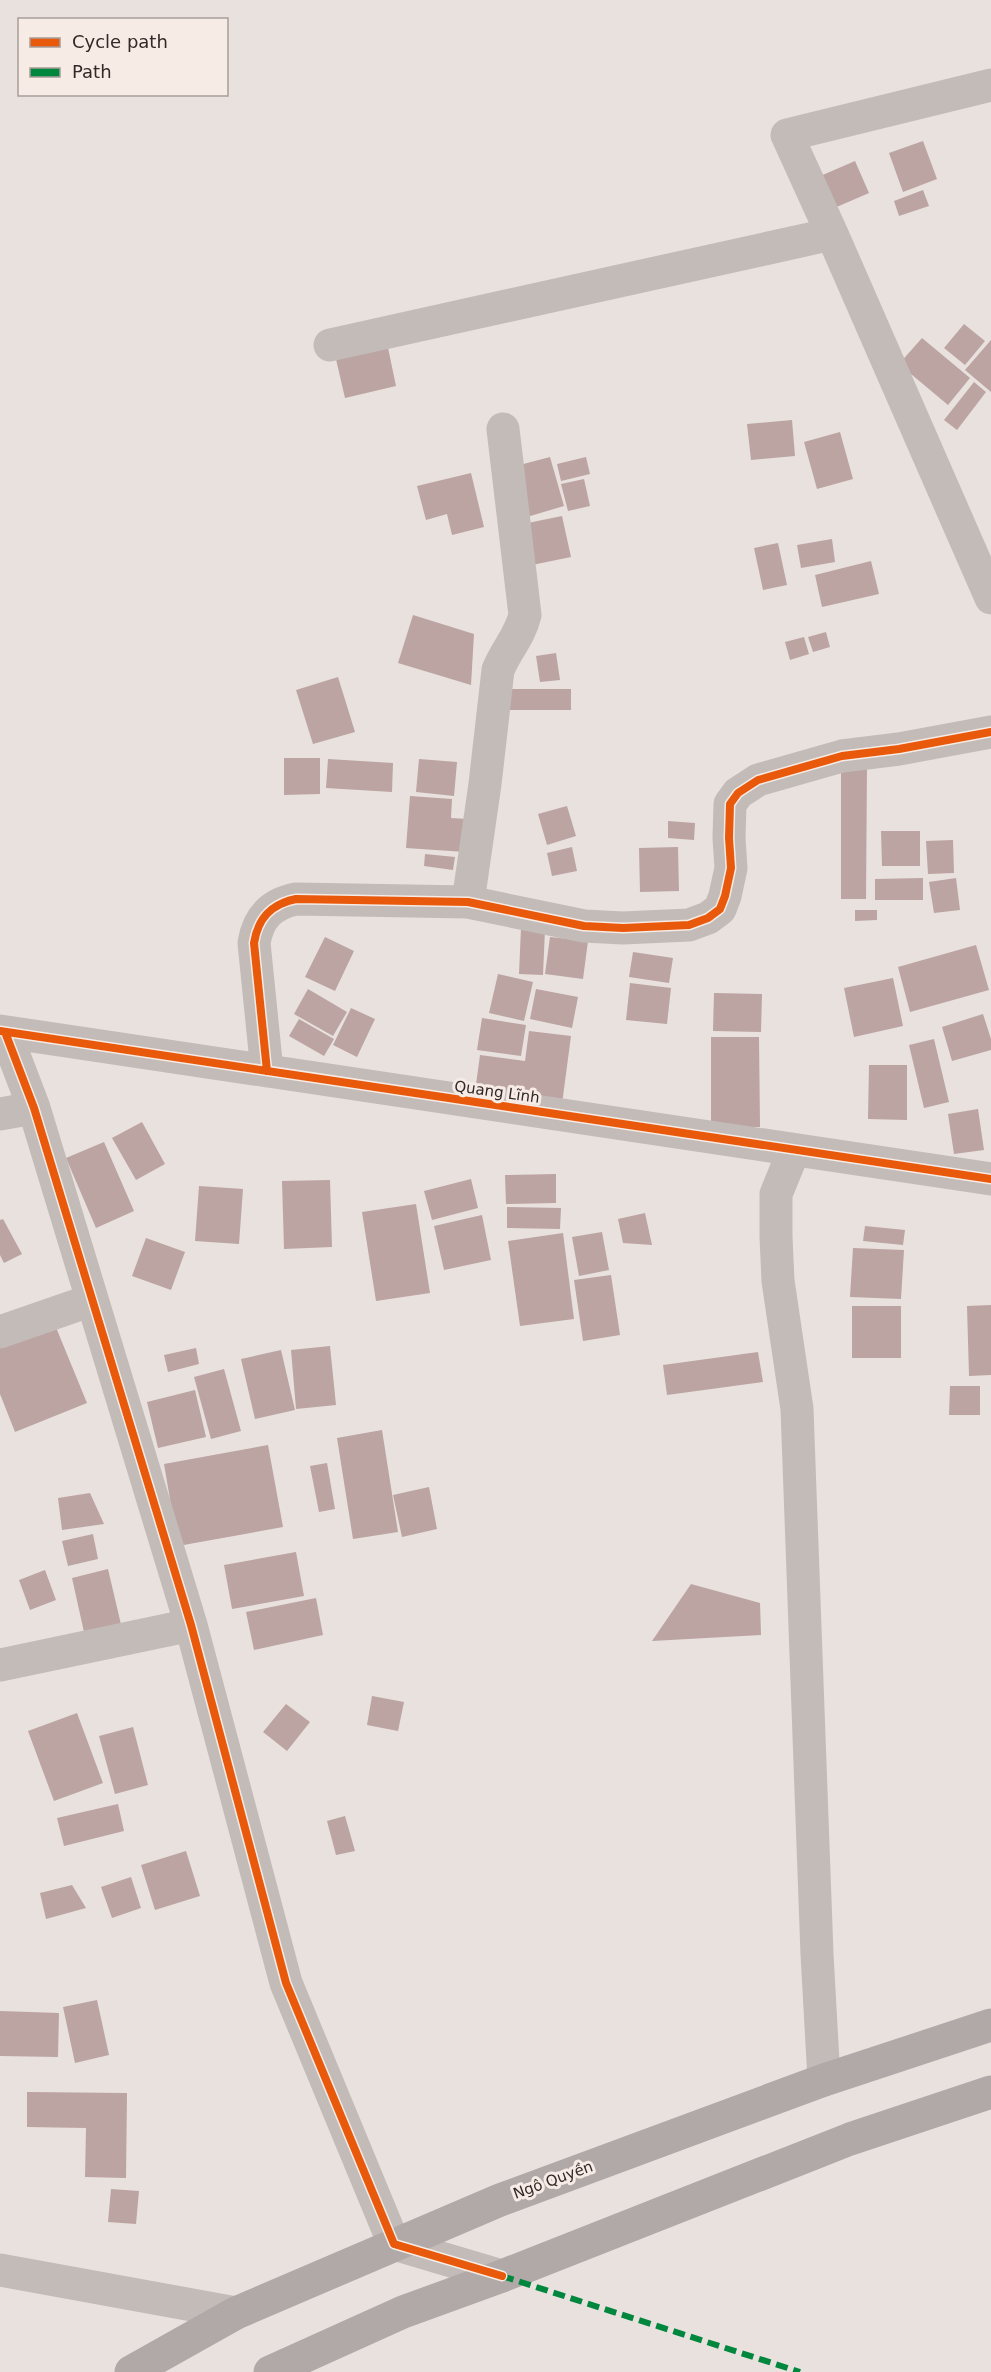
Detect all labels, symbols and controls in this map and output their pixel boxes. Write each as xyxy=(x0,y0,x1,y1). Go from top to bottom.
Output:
legend xyxy=(18,18,228,96)
text: Cycle path xyxy=(72,31,168,52)
text: Path xyxy=(72,61,112,82)
street label: Quang Lĩnh xyxy=(453,1077,541,1107)
street label: Ngô Quyền xyxy=(511,2157,595,2203)

